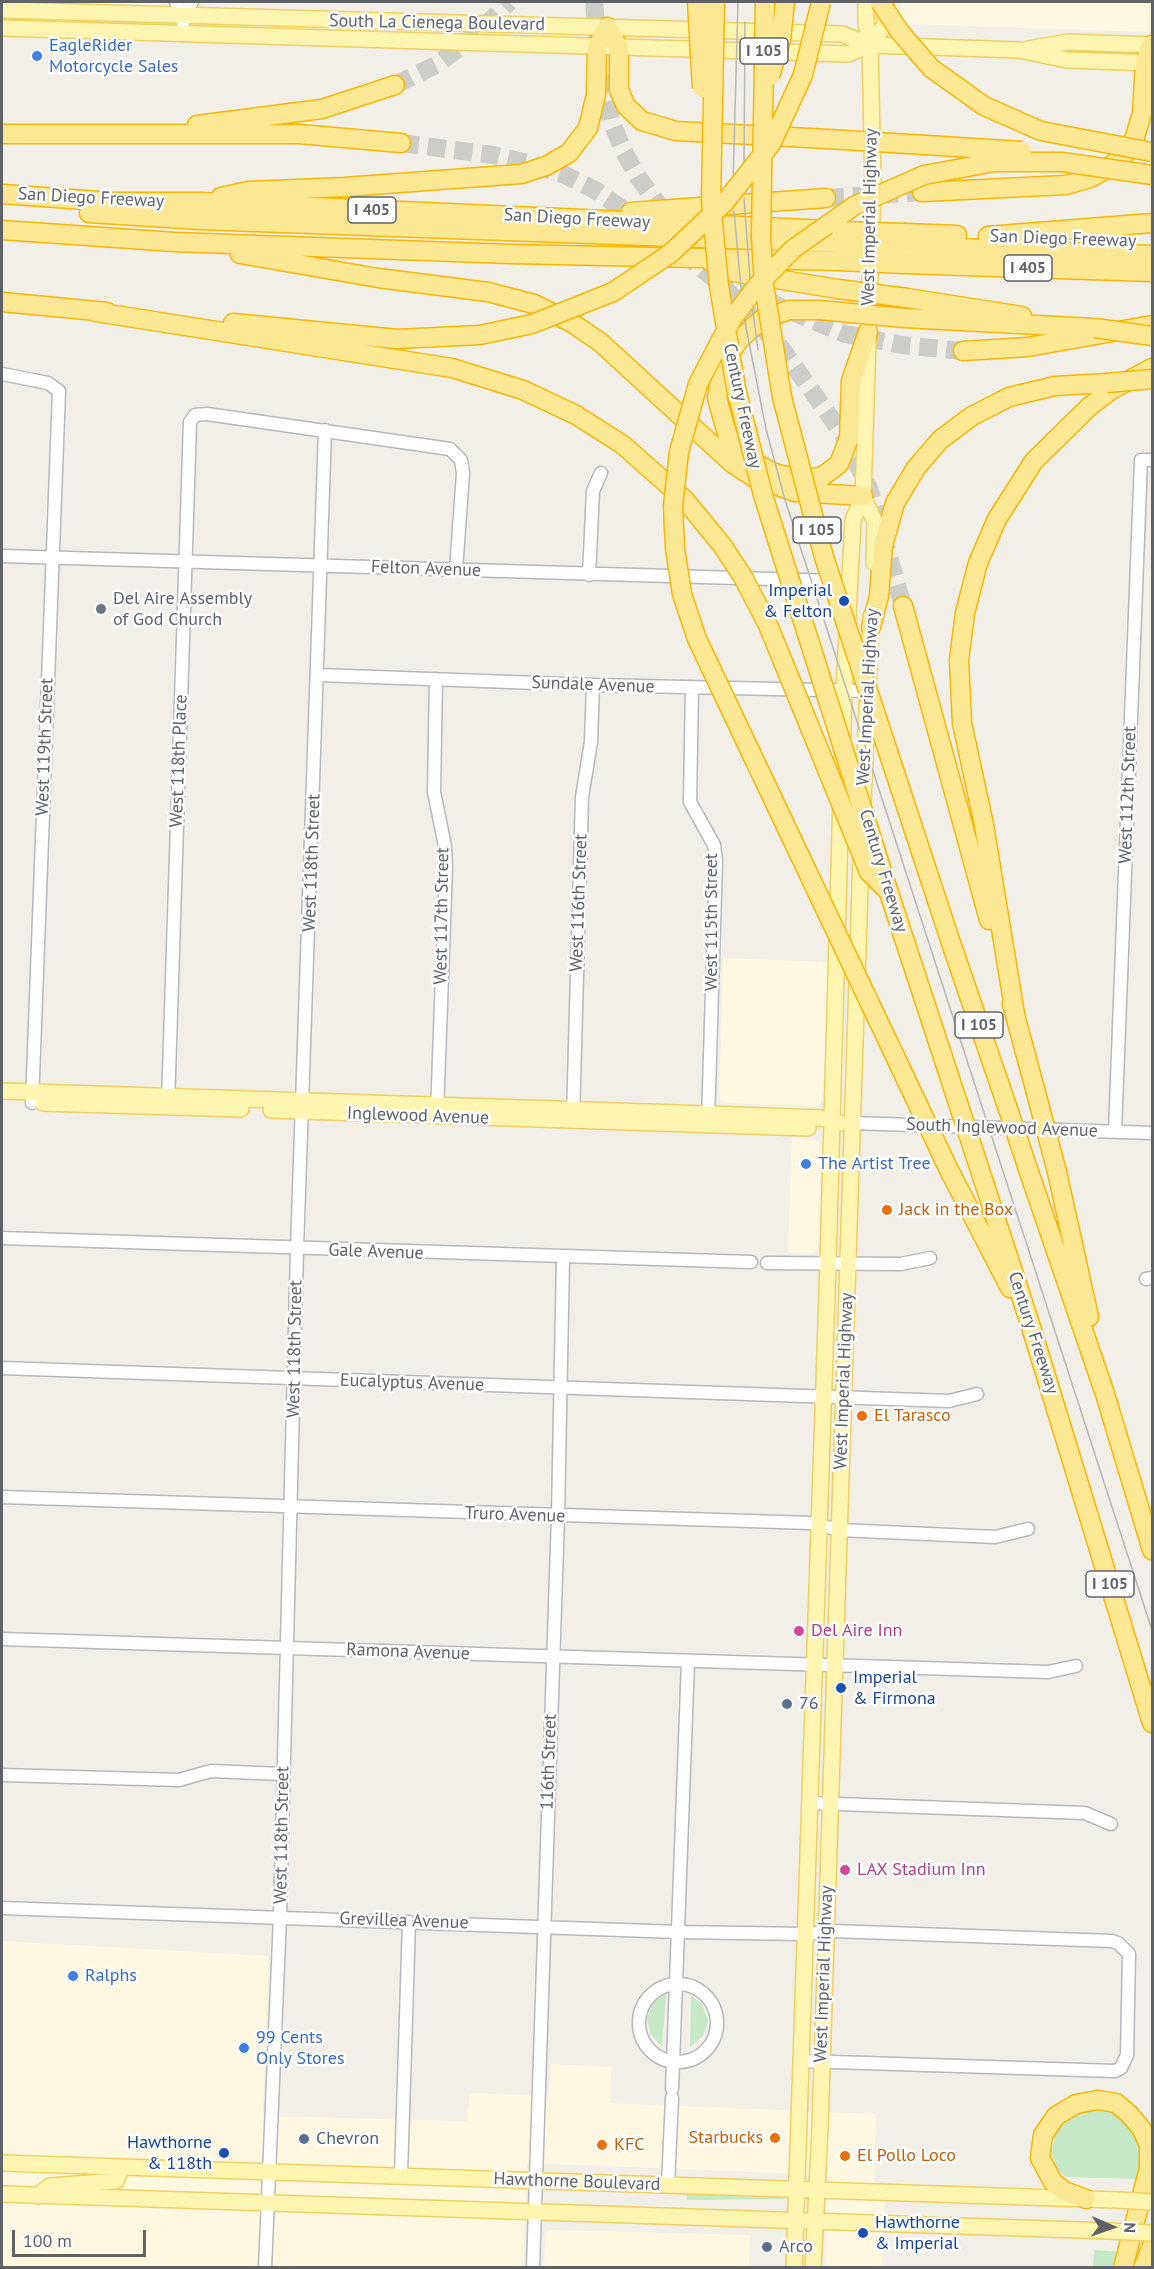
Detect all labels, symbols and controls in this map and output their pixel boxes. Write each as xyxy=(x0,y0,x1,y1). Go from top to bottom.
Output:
street label: South La Cienega Boulevard xyxy=(329,10,545,36)
place label: EagleRider Motorcycle Sales xyxy=(49,35,178,78)
road number: I 105 xyxy=(740,38,788,64)
marker: EagleRider Motorcycle Sales xyxy=(30,49,44,63)
street label: West Imperial Highway xyxy=(858,128,882,306)
street label: San Diego Freeway xyxy=(17,183,165,213)
road number: I 405 xyxy=(348,197,396,223)
street label: San Diego Freeway xyxy=(503,204,651,234)
street label: San Diego Freeway xyxy=(989,226,1137,252)
road number: I 405 xyxy=(1004,255,1052,281)
street label: Century Freeway xyxy=(718,341,766,471)
road number: I 105 xyxy=(793,517,841,543)
street label: Felton Avenue xyxy=(371,556,481,582)
place label: Imperial & Felton xyxy=(763,580,832,622)
place label: Del Aire Assembly of God Church xyxy=(113,588,252,630)
marker: Imperial & Felton xyxy=(837,594,851,608)
marker: Del Aire Assembly of God Church xyxy=(94,602,108,616)
street label: West Imperial Highway xyxy=(853,608,883,786)
street label: Sundale Avenue xyxy=(531,672,655,698)
street label: West 119th Street xyxy=(32,678,58,816)
street label: West 118th Place xyxy=(166,694,192,828)
street label: West 112th Street xyxy=(1115,726,1141,864)
street label: West 118th Street xyxy=(299,794,325,932)
street label: Century Freeway xyxy=(854,807,912,935)
street label: West 116th Street xyxy=(566,834,592,972)
street label: West 117th Street xyxy=(430,847,454,985)
street label: West 115th Street xyxy=(701,853,723,991)
road number: I 105 xyxy=(955,1012,1003,1038)
street label: Inglewood Avenue xyxy=(347,1103,489,1129)
street label: South Inglewood Avenue xyxy=(906,1114,1098,1142)
place label: The Artist Tree xyxy=(818,1153,931,1175)
marker: The Artist Tree xyxy=(799,1157,813,1171)
place label: Jack in the Box xyxy=(899,1199,1013,1221)
marker: Jack in the Box xyxy=(880,1203,894,1217)
street label: Gale Avenue xyxy=(328,1240,424,1264)
street label: Century Freeway xyxy=(1003,1269,1063,1397)
street label: West 118th Street xyxy=(283,1280,307,1418)
street label: West Imperial Highway xyxy=(830,1292,858,1470)
street label: Eucalyptus Avenue xyxy=(340,1370,484,1396)
place label: El Tarasco xyxy=(874,1405,951,1427)
marker: El Tarasco xyxy=(855,1409,869,1423)
street label: Truro Avenue xyxy=(464,1502,566,1528)
road number: I 105 xyxy=(1086,1571,1134,1597)
place label: Del Aire Inn xyxy=(811,1620,902,1642)
marker: Del Aire Inn xyxy=(792,1624,806,1638)
street label: Ramona Avenue xyxy=(346,1639,470,1665)
place label: Imperial & Firmona xyxy=(853,1667,936,1710)
marker: Imperial & Firmona xyxy=(834,1681,848,1695)
place label: 76 xyxy=(799,1693,819,1715)
marker: 76 xyxy=(780,1697,794,1711)
street label: 116th Street xyxy=(537,1714,561,1810)
street label: West 118th Street xyxy=(270,1766,294,1904)
place label: LAX Stadium Inn xyxy=(857,1859,985,1881)
marker: LAX Stadium Inn xyxy=(838,1863,852,1877)
street label: West Imperial Highway xyxy=(810,1885,838,2063)
street label: Grevillea Avenue xyxy=(339,1908,469,1934)
place label: Ralphs xyxy=(85,1965,137,1987)
marker: Ralphs xyxy=(66,1969,80,1983)
place label: 99 Cents Only Stores xyxy=(256,2027,345,2070)
marker: 99 Cents Only Stores xyxy=(237,2041,251,2055)
place label: Starbucks xyxy=(689,2127,763,2149)
place label: Chevron xyxy=(316,2128,379,2150)
marker: Starbucks xyxy=(768,2131,782,2145)
place label: Hawthorne & 118th xyxy=(127,2132,212,2174)
marker: Chevron xyxy=(297,2132,311,2146)
place label: KFC xyxy=(614,2134,645,2156)
marker: KFC xyxy=(595,2138,609,2152)
place label: El Pollo Loco xyxy=(857,2145,956,2167)
marker: Hawthorne & 118th xyxy=(217,2146,231,2160)
marker: El Pollo Loco xyxy=(838,2149,852,2163)
street label: Hawthorne Boulevard xyxy=(493,2168,661,2196)
north arrow xyxy=(1082,2197,1142,2257)
place label: Hawthorne & Imperial xyxy=(875,2212,960,2254)
scale bar xyxy=(15,2218,148,2256)
text: N xyxy=(1120,2222,1140,2233)
marker: Hawthorne & Imperial xyxy=(856,2226,870,2240)
text: 100 m xyxy=(23,2229,72,2252)
place label: Arco xyxy=(779,2236,813,2258)
marker: Arco xyxy=(760,2240,774,2254)

